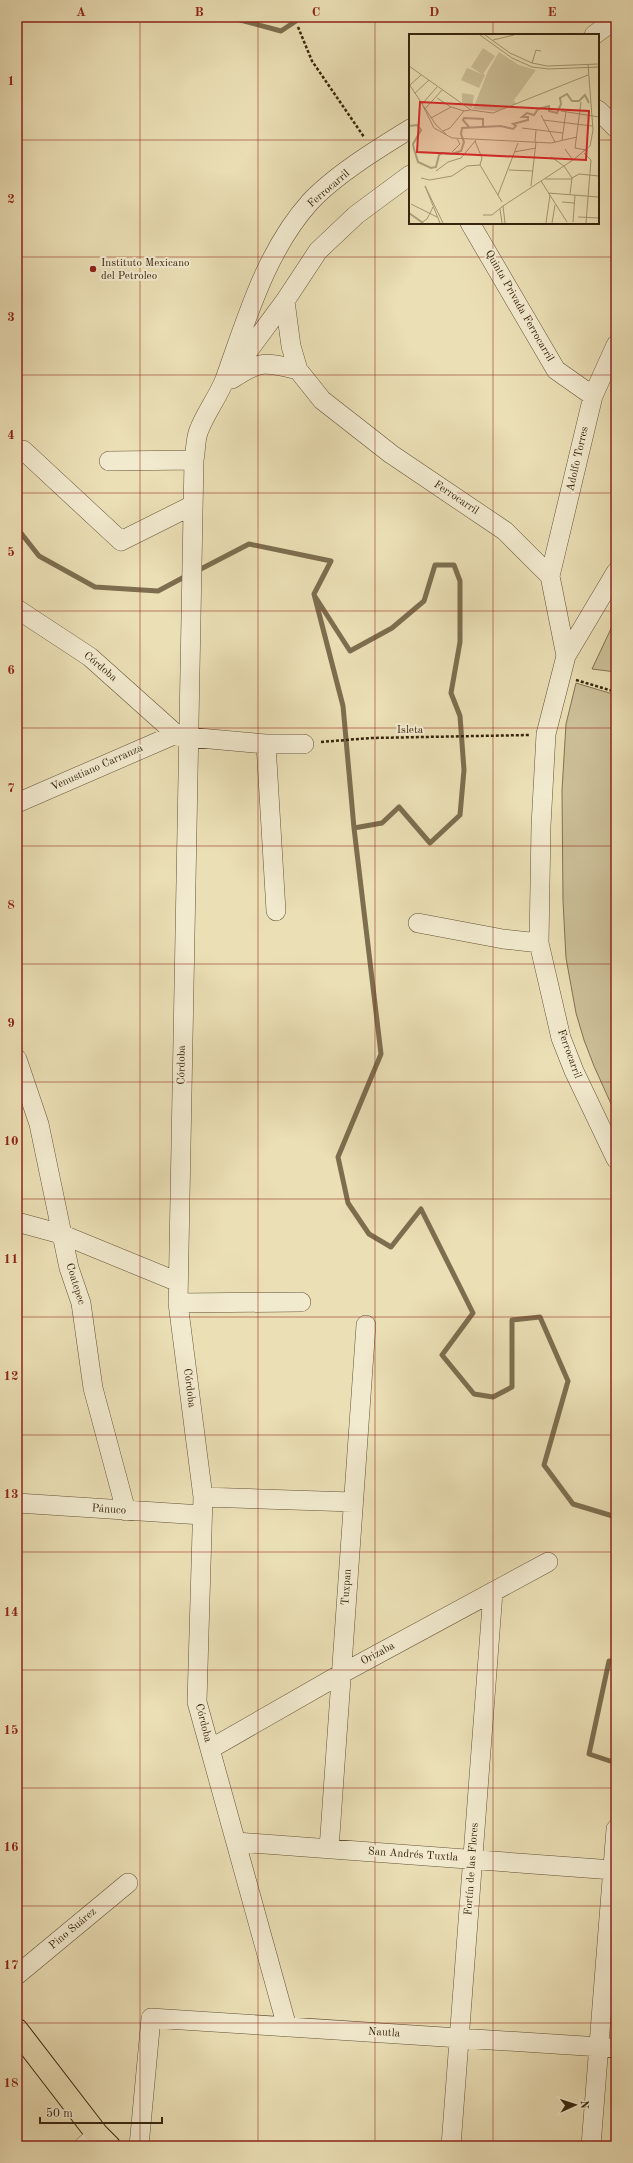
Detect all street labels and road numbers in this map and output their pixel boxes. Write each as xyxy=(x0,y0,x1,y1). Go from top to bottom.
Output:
street label: Ferrocarril xyxy=(306,168,352,210)
street label: Quinta Privada Ferrocarril xyxy=(483,249,555,363)
street label: Adolfo Torres xyxy=(565,425,591,492)
street label: Ferrocarril xyxy=(432,479,480,517)
street label: Córdoba xyxy=(81,650,119,684)
street label: Isleta xyxy=(397,725,424,736)
street label: Venustiano Carranza xyxy=(49,743,145,793)
street label: Ferrocarril xyxy=(555,1028,583,1080)
street label: Córdoba xyxy=(176,1045,188,1085)
street label: Coatepec xyxy=(63,1262,87,1306)
street label: Córdoba xyxy=(181,1368,197,1409)
street label: Pánuco xyxy=(91,1503,127,1517)
street label: Tuxpan xyxy=(340,1568,354,1606)
street label: Orizaba xyxy=(359,1640,397,1667)
street label: Córdoba xyxy=(193,1702,213,1744)
street label: Fortín de las Flores xyxy=(463,1822,481,1916)
street label: San Andrés Tuxtla xyxy=(367,1846,459,1864)
street label: Pino Suárez xyxy=(47,1906,99,1952)
street label: Nautla xyxy=(368,2026,401,2040)

